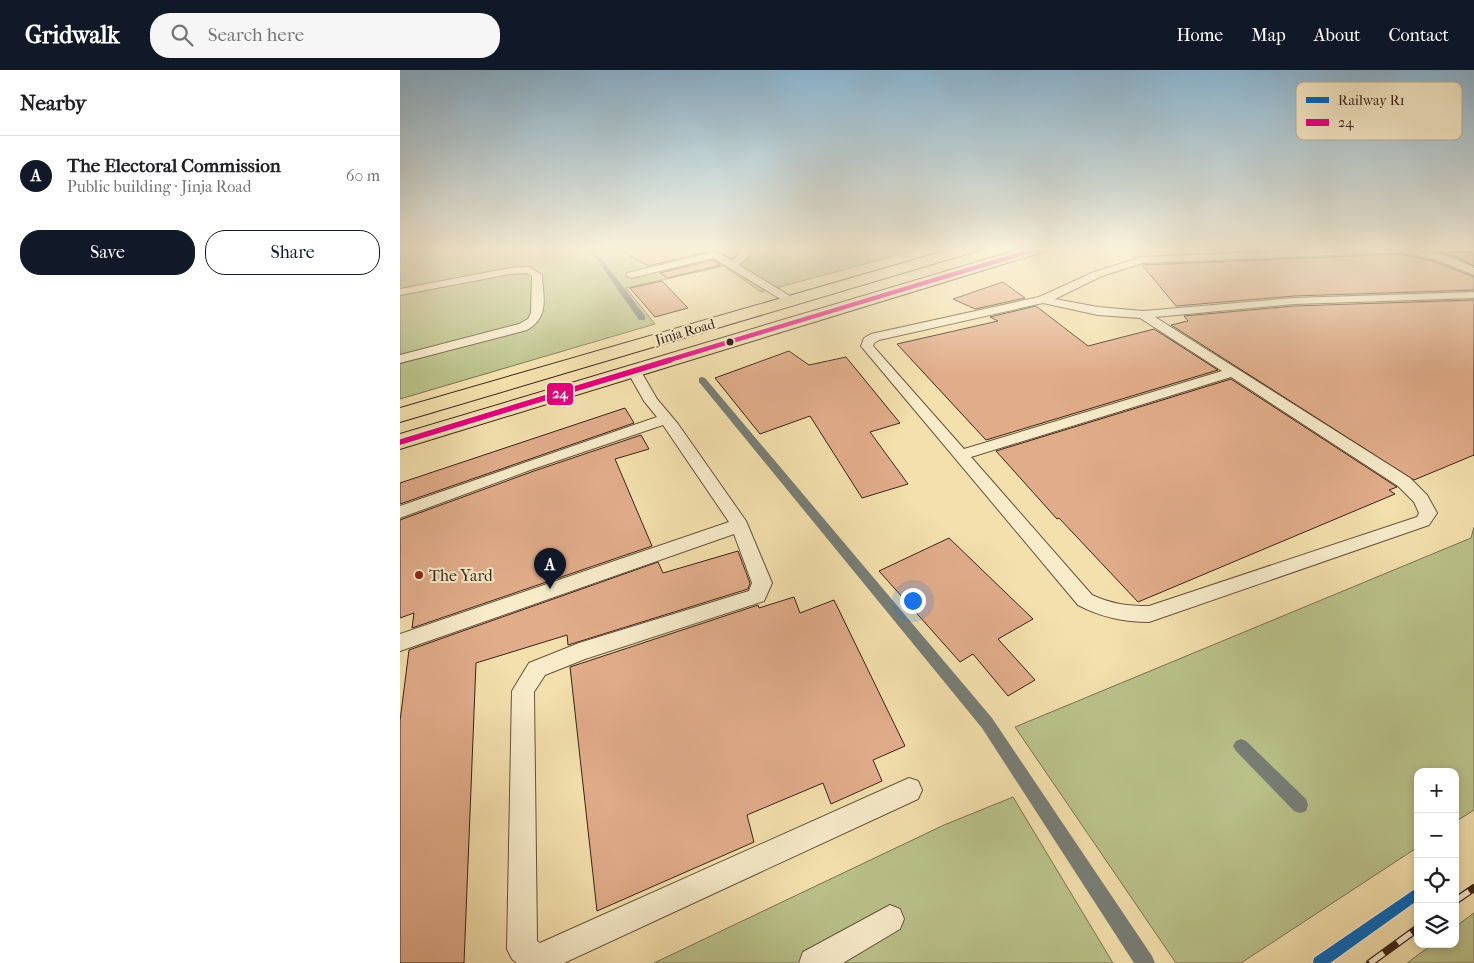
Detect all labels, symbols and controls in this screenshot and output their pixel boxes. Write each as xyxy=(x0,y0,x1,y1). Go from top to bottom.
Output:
search box xyxy=(150,13,500,58)
text: Gridwalk xyxy=(25,21,120,49)
icon: search xyxy=(168,21,196,49)
text: Search here xyxy=(208,24,304,46)
text: Home xyxy=(1176,25,1223,46)
text: Map xyxy=(1251,25,1286,46)
text: About xyxy=(1314,25,1360,46)
text: Contact xyxy=(1388,25,1449,46)
legend xyxy=(1296,82,1462,140)
text: Nearby xyxy=(20,91,86,115)
text: Railway R1 xyxy=(1338,92,1405,109)
text: 24 xyxy=(1338,114,1354,131)
text: The Electoral Commission xyxy=(67,155,281,177)
text: A xyxy=(31,166,41,185)
text: 60 m xyxy=(346,166,380,185)
text: Public building · Jinja Road xyxy=(67,177,251,196)
button: Save xyxy=(20,230,195,275)
button: Share xyxy=(205,230,380,275)
street label: Jinja Road xyxy=(652,315,717,349)
unlabelled marker xyxy=(725,337,735,347)
line badge: 24 xyxy=(546,382,574,406)
text: 24 xyxy=(552,385,568,402)
pin: A xyxy=(534,548,566,589)
place label: The Yard xyxy=(429,566,493,585)
marker: The Yard xyxy=(413,569,425,581)
your location xyxy=(900,588,926,614)
map controls xyxy=(1414,768,1459,948)
button: + xyxy=(1414,768,1459,813)
button: − xyxy=(1414,813,1459,858)
button: locate xyxy=(1414,858,1459,903)
button: layers xyxy=(1414,903,1459,948)

